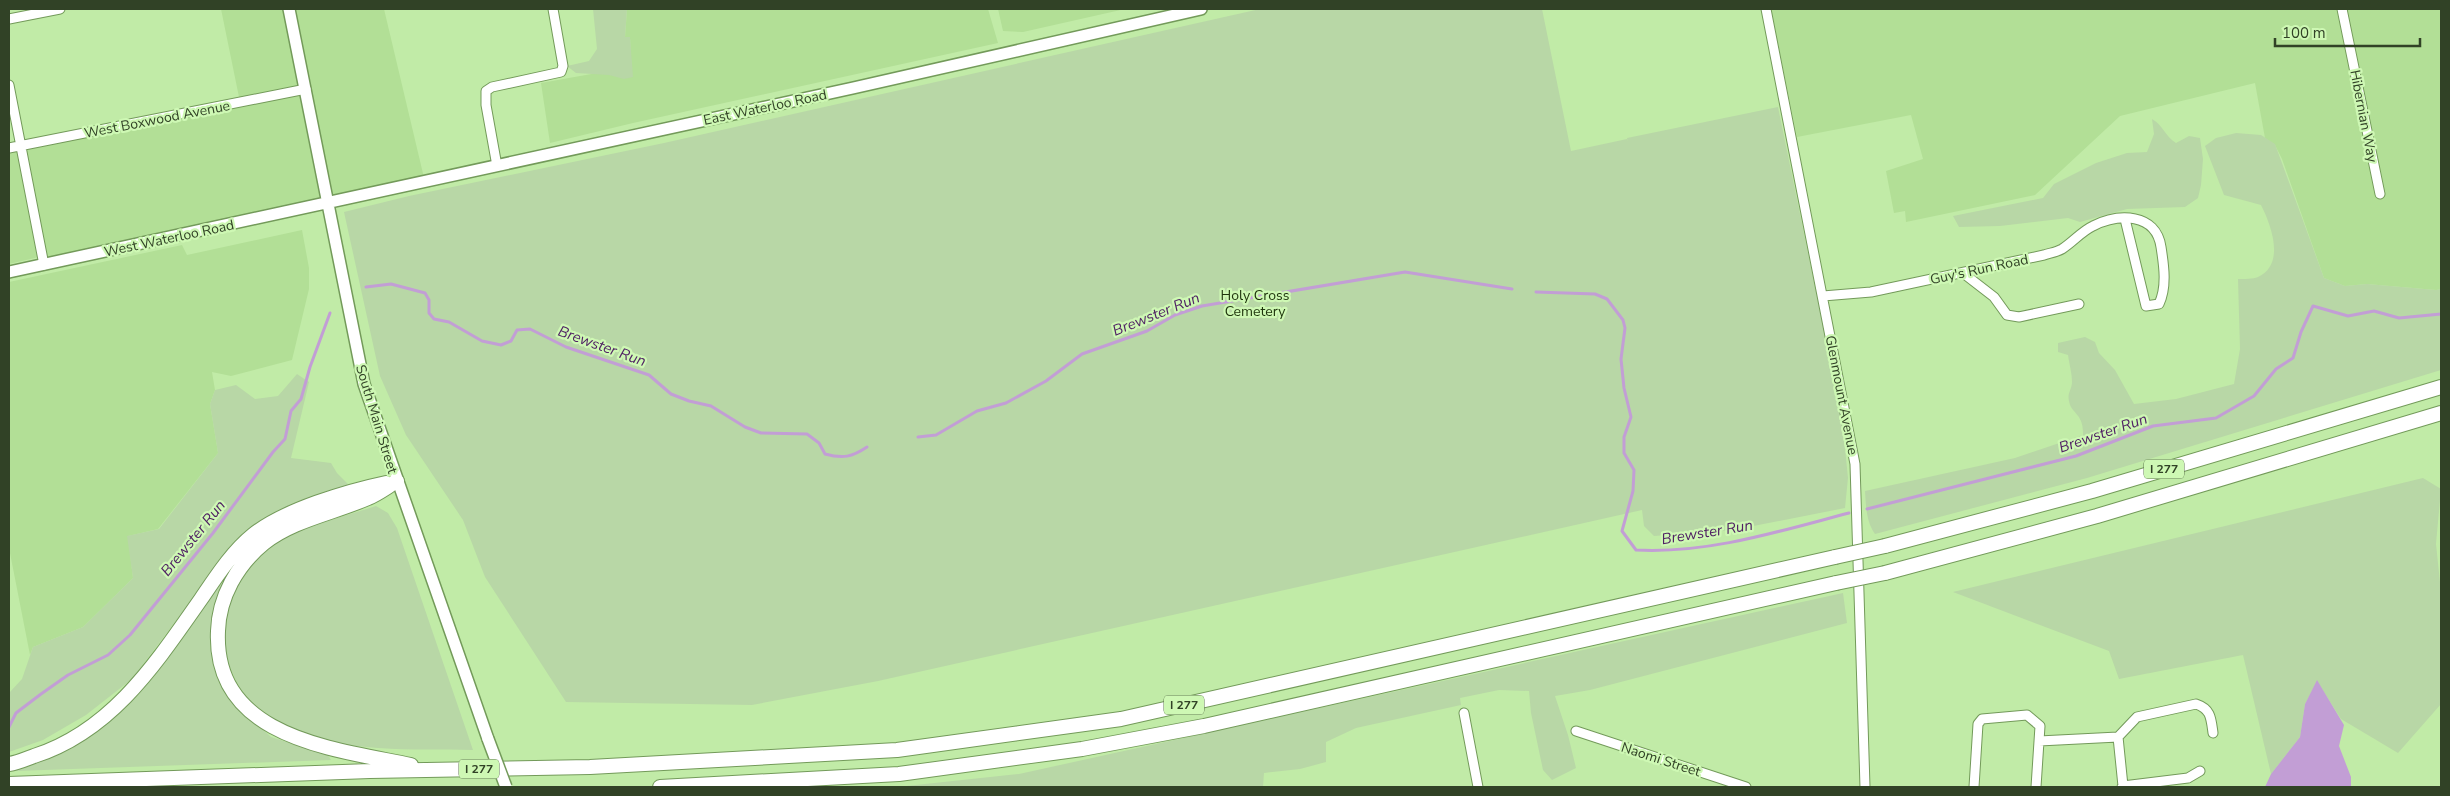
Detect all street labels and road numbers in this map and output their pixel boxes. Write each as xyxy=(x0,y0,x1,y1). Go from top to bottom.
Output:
street label: Hibernian Way xyxy=(2345,68,2382,165)
street label: East Waterloo Road xyxy=(702,85,829,130)
street label: West Boxwood Avenue xyxy=(83,96,232,143)
street label: West Waterloo Road xyxy=(102,215,236,262)
street label: Guy's Run Road xyxy=(1928,250,2030,289)
street label: Glenmount Avenue xyxy=(1821,334,1862,456)
street label: South Main Street xyxy=(351,362,402,476)
road number: I 277 xyxy=(2144,459,2184,478)
road number: I 277 xyxy=(1164,696,1204,714)
street label: Naomi Street xyxy=(1619,738,1703,781)
road number: I 277 xyxy=(459,760,499,779)

